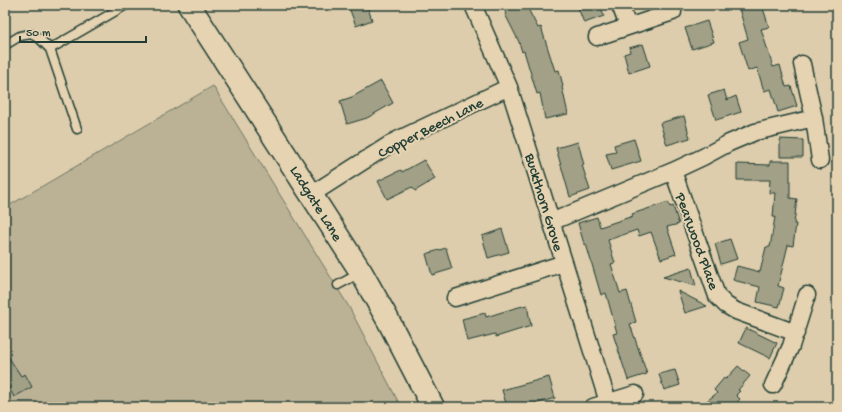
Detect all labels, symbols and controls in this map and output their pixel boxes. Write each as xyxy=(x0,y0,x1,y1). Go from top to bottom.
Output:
scale bar xyxy=(20,18,146,44)
text: 50 m xyxy=(26,27,51,41)
street label: Copper Beech Lane xyxy=(375,94,487,163)
street label: Buckthorn Grove xyxy=(519,151,567,254)
street label: Ladgate Lane xyxy=(285,163,346,245)
street label: Pearwood Place xyxy=(670,190,722,293)

